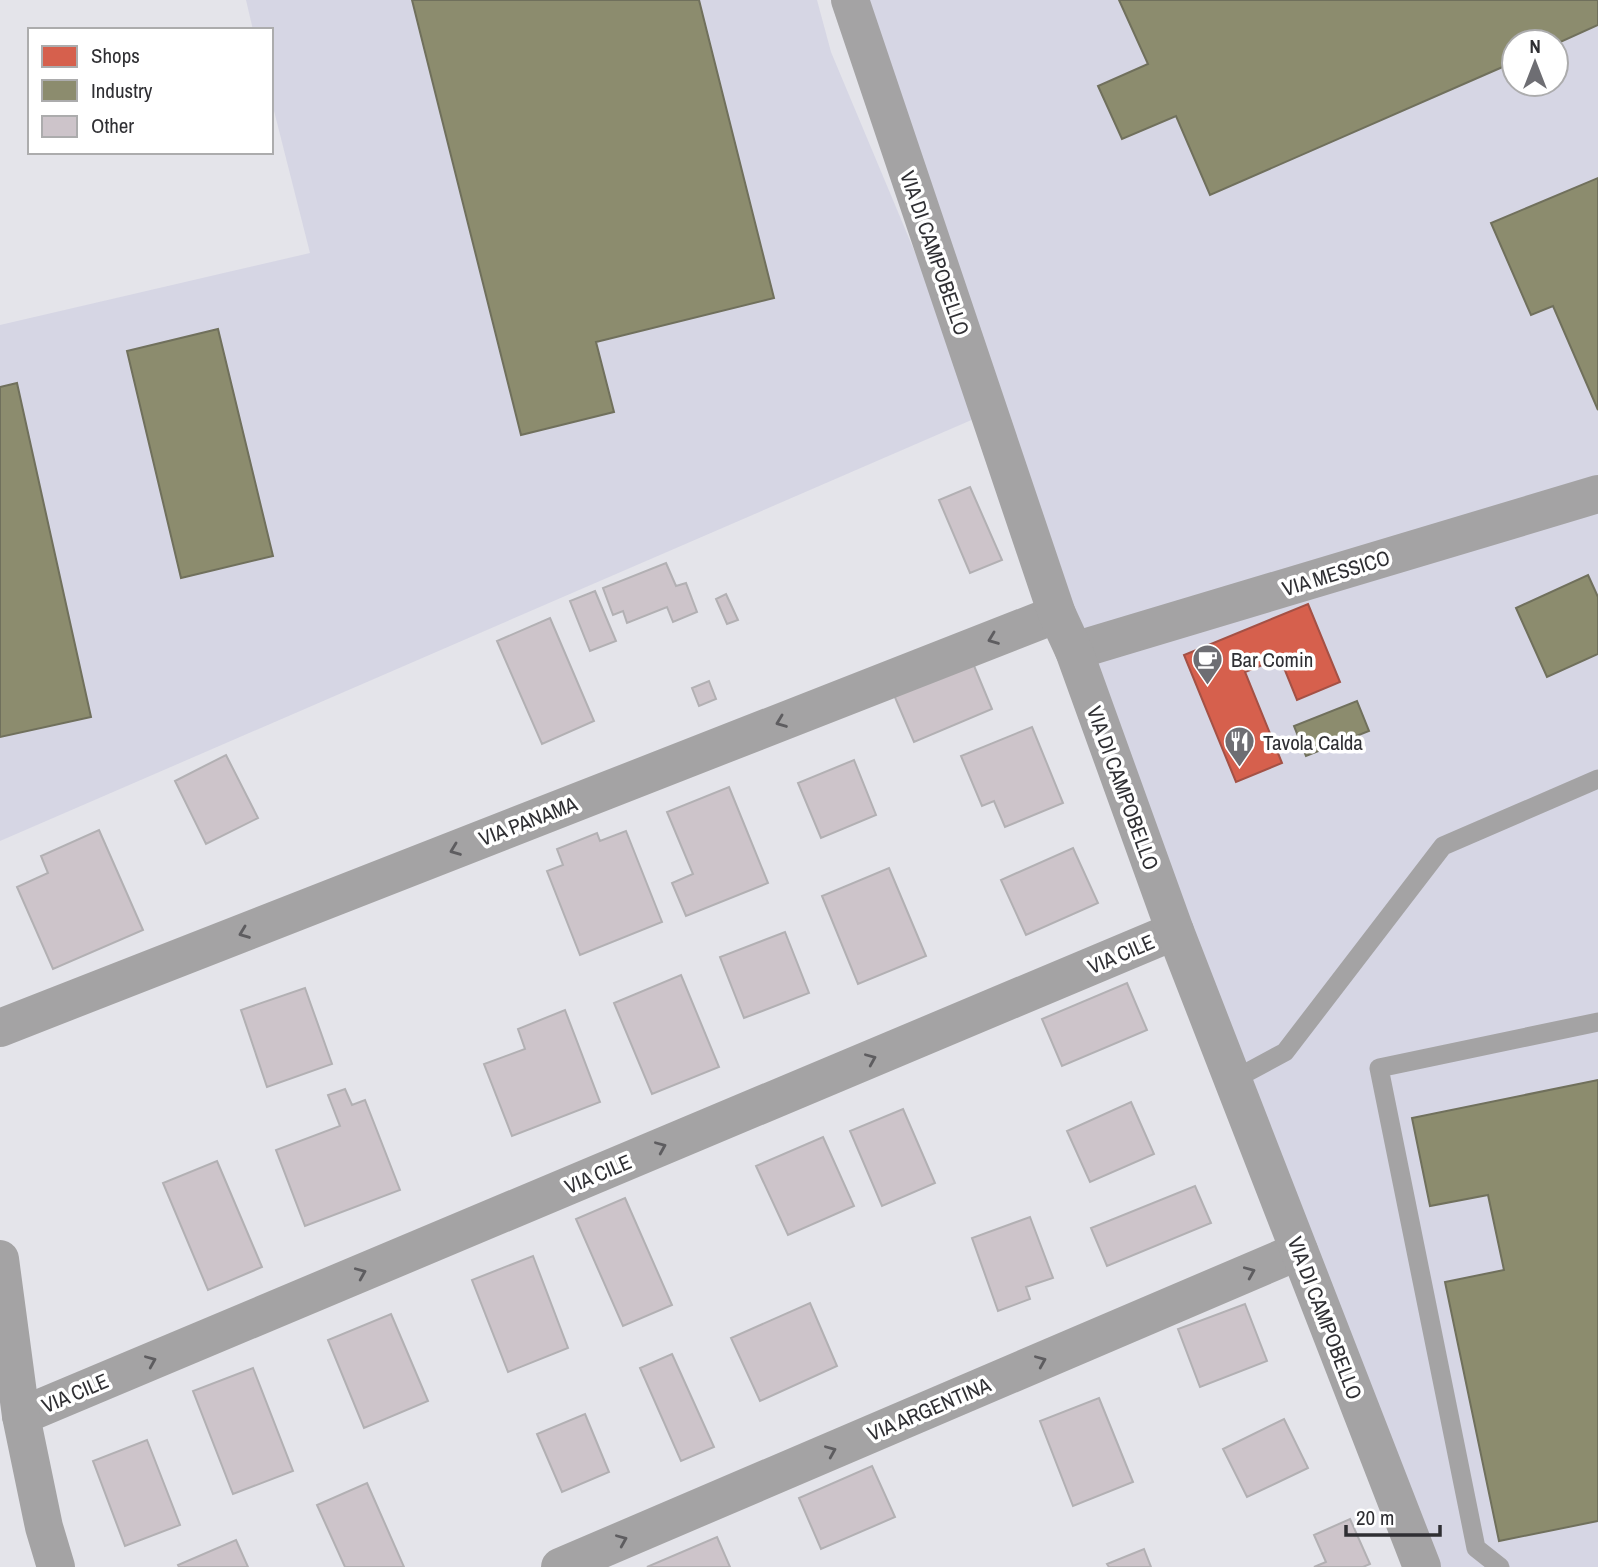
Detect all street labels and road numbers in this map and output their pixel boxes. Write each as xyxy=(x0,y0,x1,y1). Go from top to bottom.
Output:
street label: VIA DI CAMPOBELLO xyxy=(893,167,977,339)
street label: VIA MESSICO xyxy=(1279,543,1393,603)
street label: VIA DI CAMPOBELLO xyxy=(1080,702,1166,874)
street label: VIA PANAMA xyxy=(475,789,582,853)
street label: VIA CILE xyxy=(1083,927,1159,981)
street label: VIA CILE xyxy=(560,1147,636,1201)
street label: VIA DI CAMPOBELLO xyxy=(1281,1232,1369,1404)
street label: VIA CILE xyxy=(37,1366,113,1420)
street label: VIA ARGENTINA xyxy=(863,1370,995,1448)

